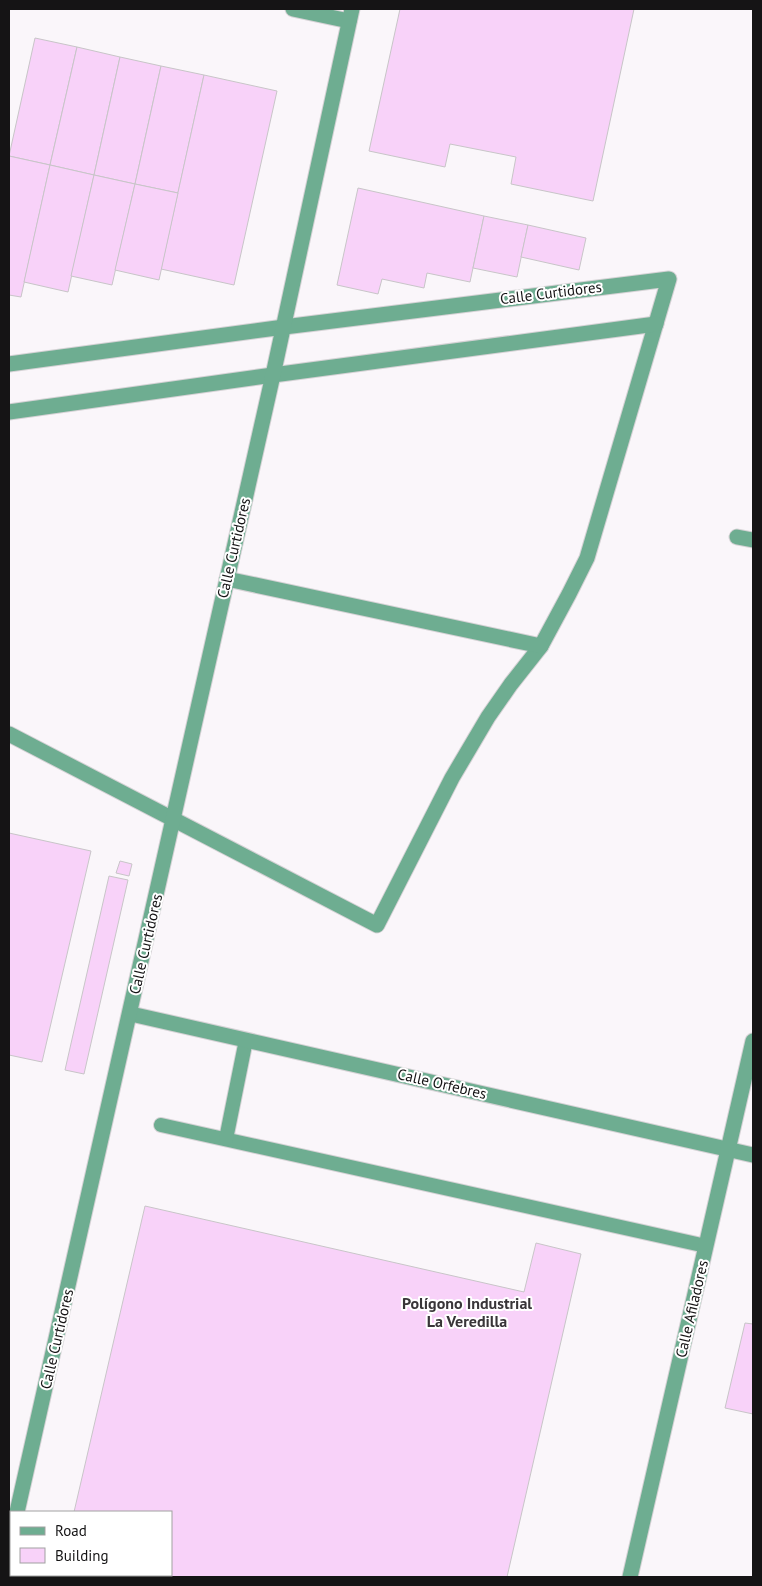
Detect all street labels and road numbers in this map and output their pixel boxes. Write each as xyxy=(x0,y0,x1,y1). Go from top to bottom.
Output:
street label: Calle Curtidores xyxy=(499,277,603,308)
street label: Calle Curtidores xyxy=(213,496,254,600)
street label: Calle Curtidores xyxy=(125,892,166,996)
street label: Calle Orfebres xyxy=(396,1064,489,1103)
street label: Calle Afiladores xyxy=(671,1258,712,1359)
street label: Calle Curtidores xyxy=(36,1287,77,1391)

